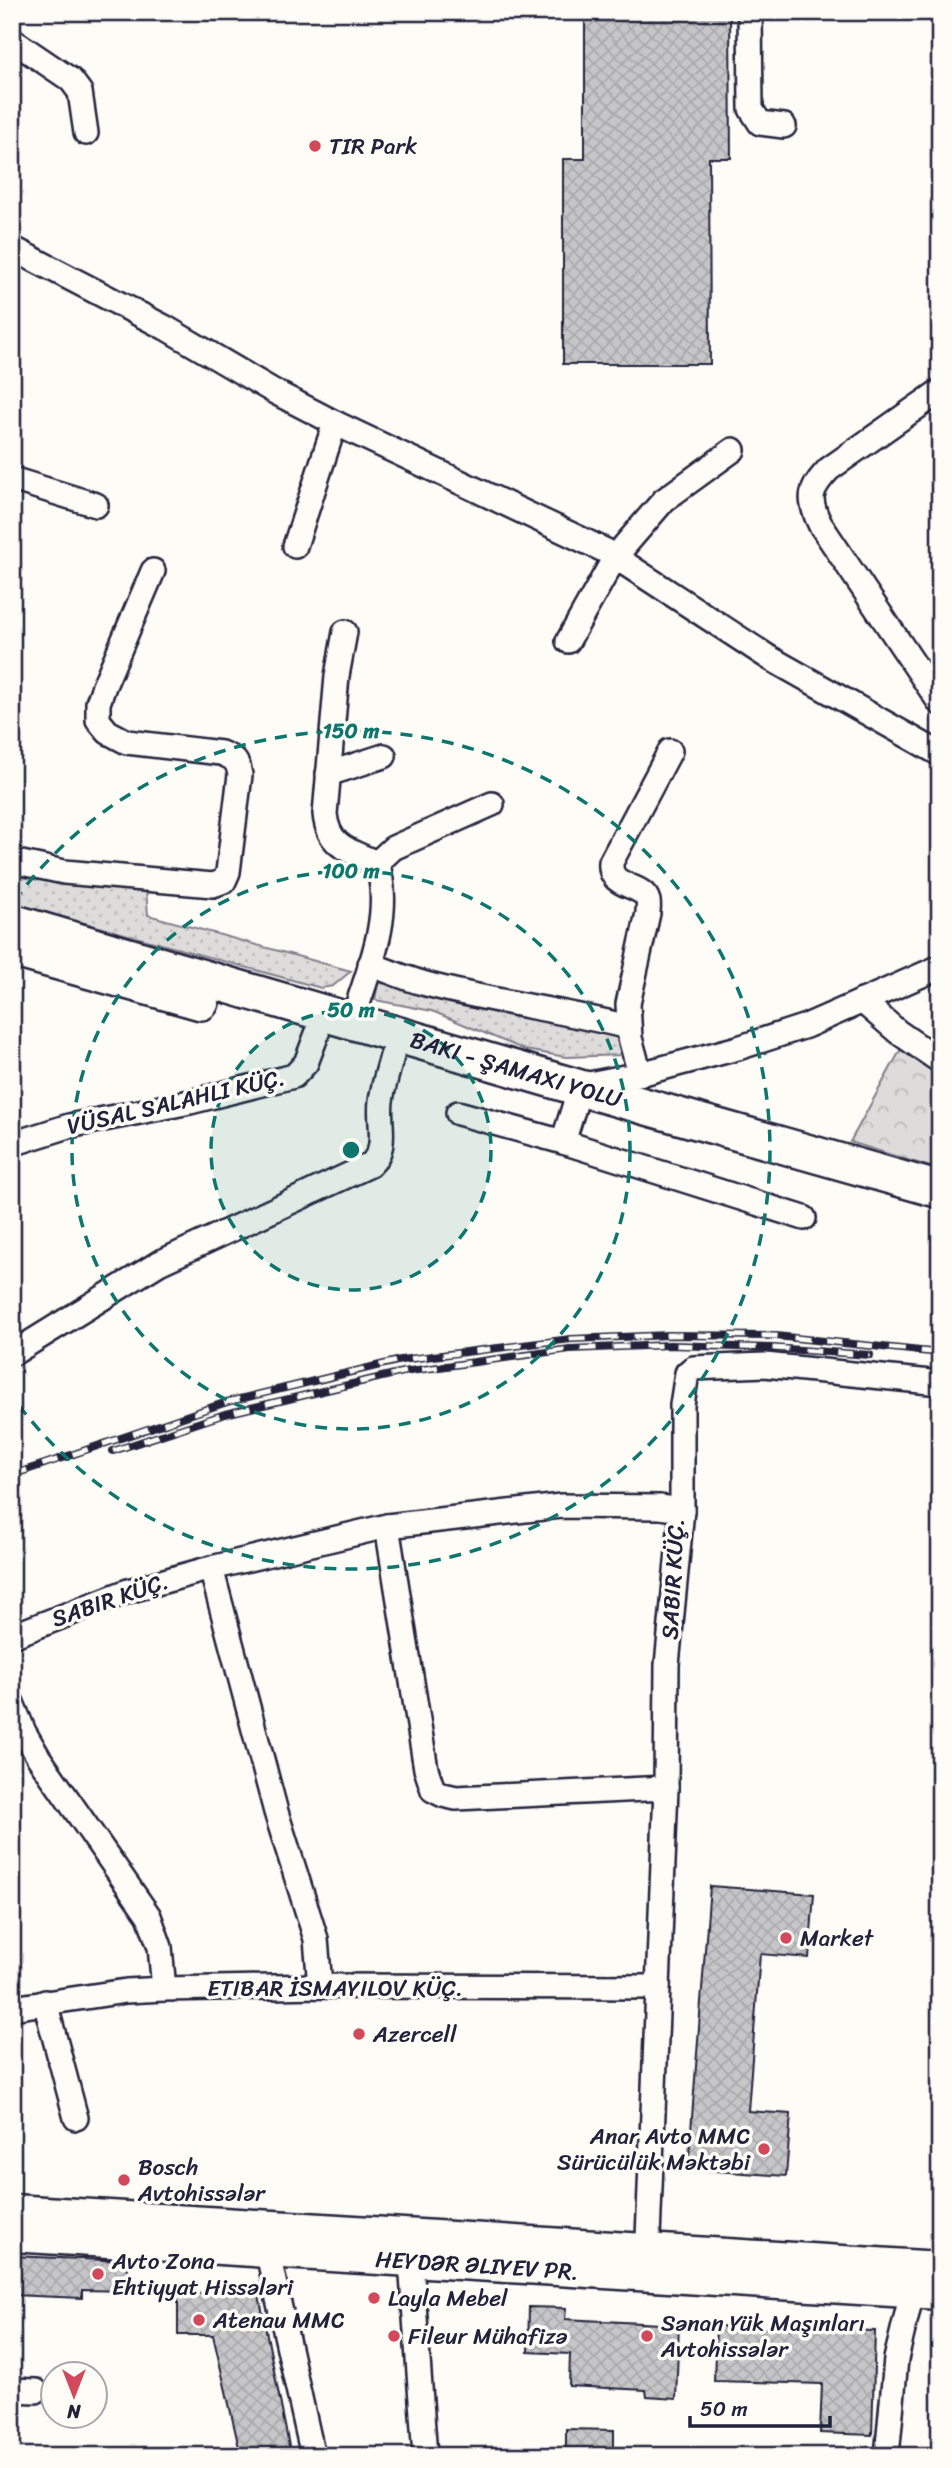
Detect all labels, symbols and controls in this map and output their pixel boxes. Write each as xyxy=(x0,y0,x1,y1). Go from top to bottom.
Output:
place label: TIR Park xyxy=(329,126,417,167)
marker: TIR Park xyxy=(307,138,323,154)
text: 150 m xyxy=(323,712,380,750)
text: 100 m xyxy=(322,852,380,890)
text: 50 m xyxy=(327,991,376,1029)
street label: BAKI - ŞAMAXI YOLU xyxy=(405,1019,627,1120)
street label: VÜSAL SALAHLI KÜÇ. xyxy=(63,1057,289,1147)
centre of rings xyxy=(339,1138,363,1162)
street label: SABIR KÜÇ. xyxy=(649,1517,697,1641)
street label: SABIR KÜÇ. xyxy=(46,1561,174,1639)
place label: Market xyxy=(800,1918,875,1959)
marker: Market xyxy=(778,1930,794,1946)
street label: ETIBAR İSMAYILOV KÜÇ. xyxy=(207,1968,463,2009)
place label: Azercell xyxy=(372,2014,457,2055)
marker: Azercell xyxy=(351,2026,367,2042)
place label: Anar Avto MMC Sürücülük Məktəbi xyxy=(557,2116,751,2183)
marker: Anar Avto MMC Sürücülük Məktəbi xyxy=(756,2141,772,2157)
place label: Bosch Avtohissələr xyxy=(137,2147,266,2214)
marker: Bosch Avtohissələr xyxy=(116,2172,132,2188)
street label: HEYDƏR ƏLIYEV PR. xyxy=(374,2238,580,2292)
place label: Avto Zona Ehtiyyat Hissələri xyxy=(111,2241,294,2308)
marker: Avto Zona Ehtiyyat Hissələri xyxy=(90,2266,106,2282)
place label: Layla Mebel xyxy=(388,2278,508,2319)
marker: Layla Mebel xyxy=(366,2290,382,2306)
place label: Atenau MMC xyxy=(212,2300,345,2341)
place label: Sənan Yük Maşınları Avtohissələr xyxy=(660,2303,865,2370)
marker: Atenau MMC xyxy=(191,2312,207,2328)
place label: Fileur Mühafizə xyxy=(408,2316,568,2357)
marker: Fileur Mühafizə xyxy=(386,2328,402,2344)
marker: Sənan Yük Maşınları Avtohissələr xyxy=(639,2328,655,2344)
north arrow xyxy=(38,2360,108,2430)
scale bar xyxy=(690,2384,830,2428)
text: 50 m xyxy=(700,2390,748,2428)
text: N xyxy=(67,2395,82,2428)

